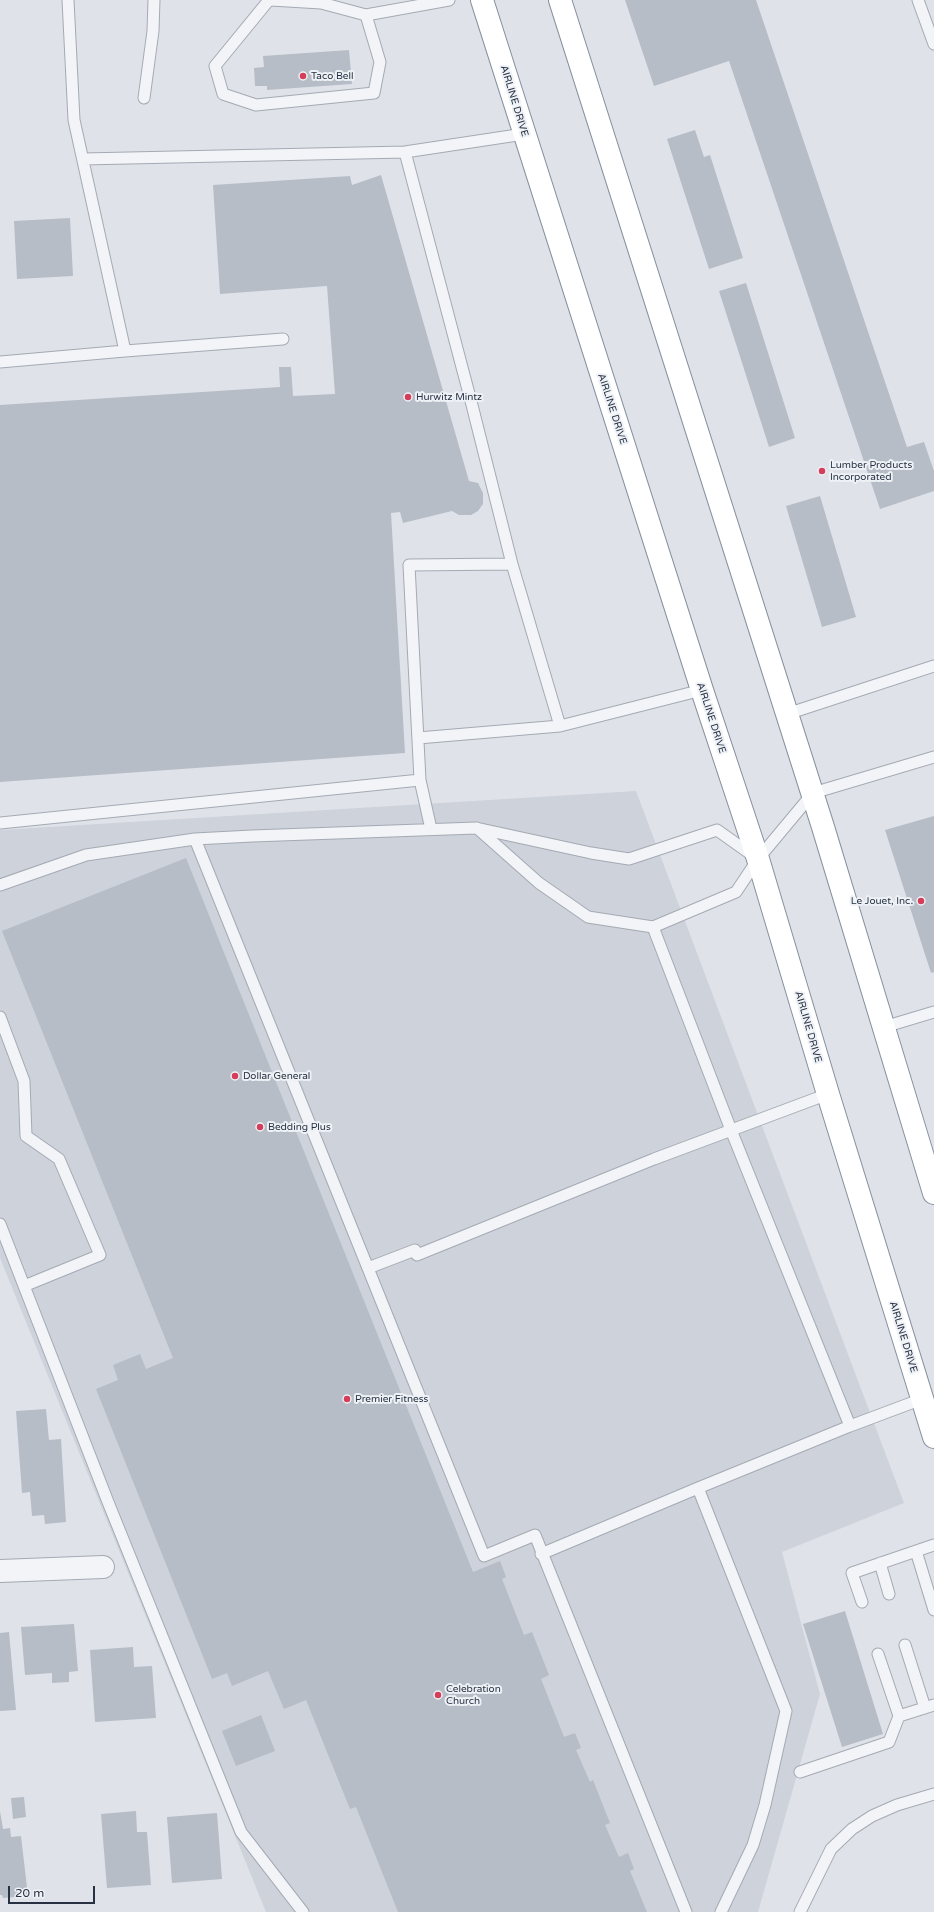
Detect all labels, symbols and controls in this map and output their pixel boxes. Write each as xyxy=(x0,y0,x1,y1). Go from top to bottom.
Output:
street label: AIRLINE DRIVE xyxy=(497,64,531,138)
place label: Taco Bell xyxy=(311,70,353,82)
marker: Taco Bell xyxy=(298,71,308,81)
street label: AIRLINE DRIVE xyxy=(595,372,629,446)
place label: Hurwitz Mintz xyxy=(416,391,482,403)
marker: Hurwitz Mintz xyxy=(403,392,413,402)
place label: Lumber Products Incorporated xyxy=(830,459,912,482)
marker: Lumber Products Incorporated xyxy=(817,466,827,476)
street label: AIRLINE DRIVE xyxy=(694,681,728,755)
place label: Le Jouet, Inc. xyxy=(851,895,913,907)
marker: Le Jouet, Inc. xyxy=(916,896,926,906)
street label: AIRLINE DRIVE xyxy=(792,990,824,1064)
place label: Dollar General xyxy=(243,1070,310,1082)
marker: Dollar General xyxy=(230,1071,240,1081)
place label: Bedding Plus xyxy=(268,1121,331,1133)
marker: Bedding Plus xyxy=(255,1122,265,1132)
street label: AIRLINE DRIVE xyxy=(886,1300,920,1374)
place label: Premier Fitness xyxy=(355,1393,428,1405)
marker: Premier Fitness xyxy=(342,1394,352,1404)
place label: Celebration Church xyxy=(446,1683,501,1706)
marker: Celebration Church xyxy=(433,1690,443,1700)
scale bar xyxy=(10,1878,97,1904)
text: 20 m xyxy=(15,1886,44,1900)

